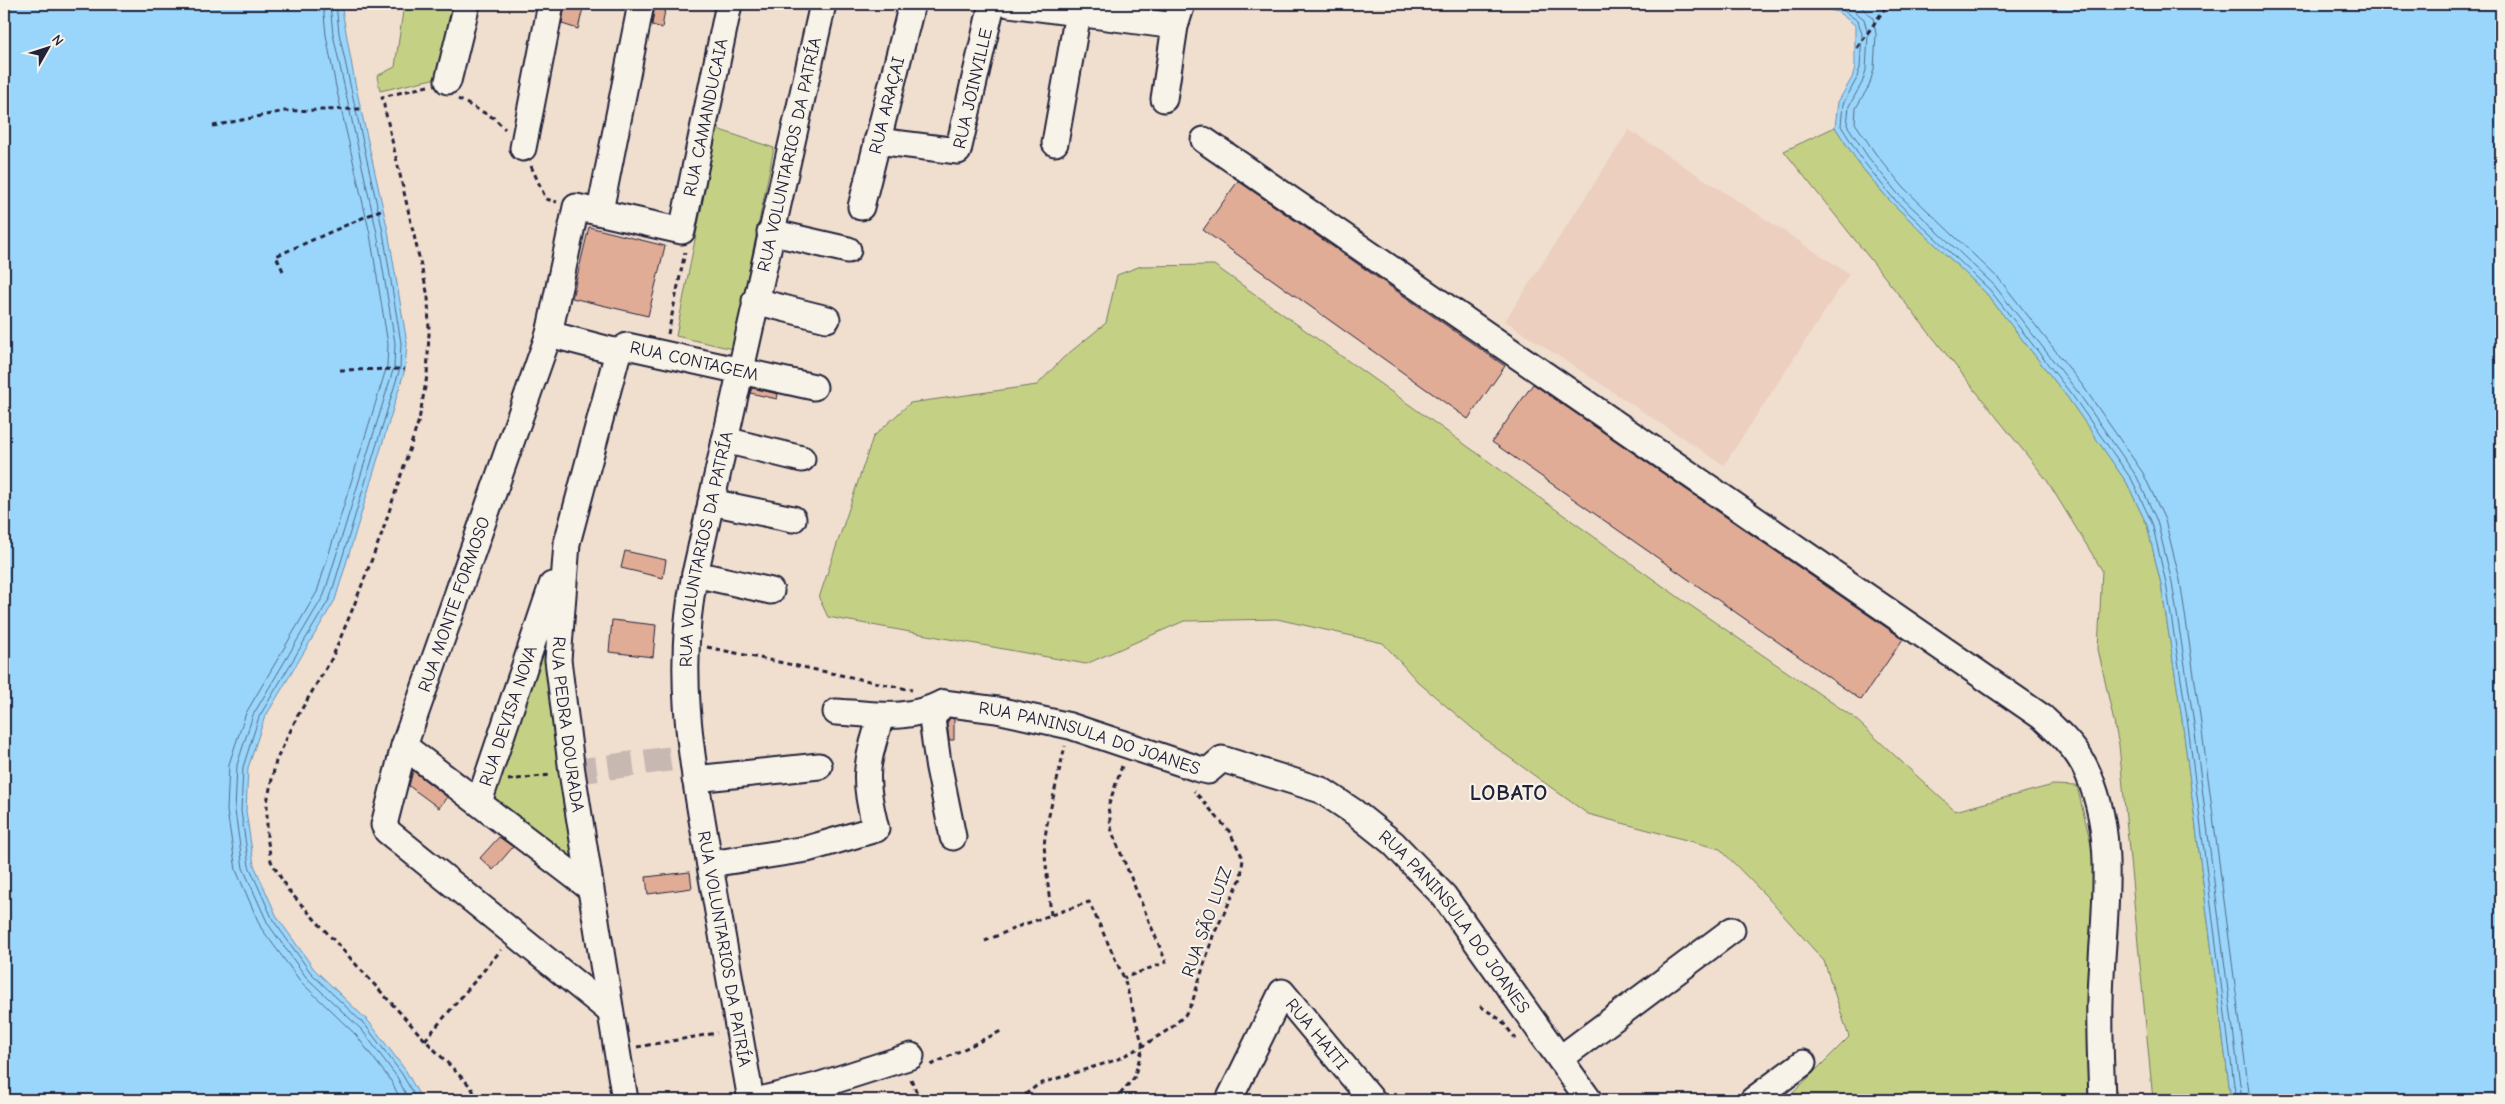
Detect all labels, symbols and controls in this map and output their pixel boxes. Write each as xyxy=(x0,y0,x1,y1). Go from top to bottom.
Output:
north arrow xyxy=(22,22,72,72)
street label: RUA JOINVILLE xyxy=(948,26,997,151)
text: N xyxy=(48,31,67,49)
street label: RUA VOLUNTARIOS DA PATRÍA xyxy=(753,35,826,274)
street label: RUA CAMANDUCAIA xyxy=(679,36,732,199)
street label: RUA ARAÇAI xyxy=(864,54,909,156)
street label: RUA CONTAGEM xyxy=(628,336,760,385)
street label: RUA VOLUNTARIOS DA PATRÍA xyxy=(675,429,737,667)
street label: RUA MONTE FORMOSO xyxy=(413,514,494,695)
street label: RUA PEDRA DOURADA xyxy=(547,636,589,814)
street label: RUA DEVISA NOVA xyxy=(475,643,541,789)
street label: RUA PANINSULA DO JOANES xyxy=(977,697,1203,779)
district label: LOBATO xyxy=(1470,780,1548,806)
street label: RUA PANINSULA DO JOANES xyxy=(1375,826,1534,1017)
street label: RUA VOLUNTARIOS DA PATRÍA xyxy=(693,829,756,1069)
street label: RUA SÃO LUIZ xyxy=(1177,864,1237,980)
street label: RUA HAITI xyxy=(1281,994,1353,1074)

